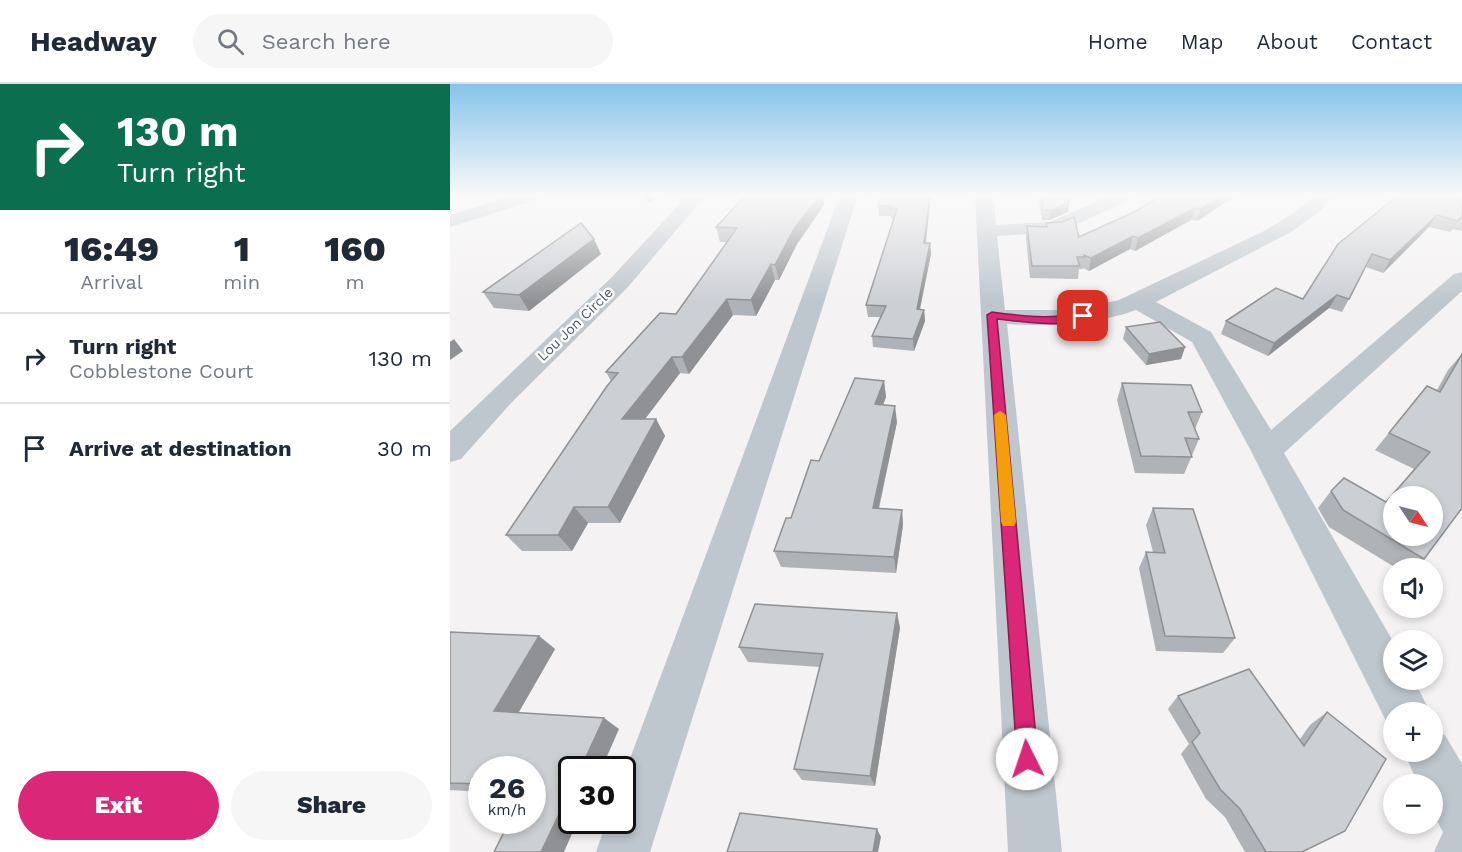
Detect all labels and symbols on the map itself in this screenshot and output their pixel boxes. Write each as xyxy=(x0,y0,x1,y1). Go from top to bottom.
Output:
street label: Lou Jon Circle xyxy=(534,284,616,364)
pin xyxy=(1057,290,1108,341)
north arrow xyxy=(1383,486,1443,546)
position arrow xyxy=(995,727,1059,791)
speed limit sign: 30 xyxy=(558,756,636,834)

